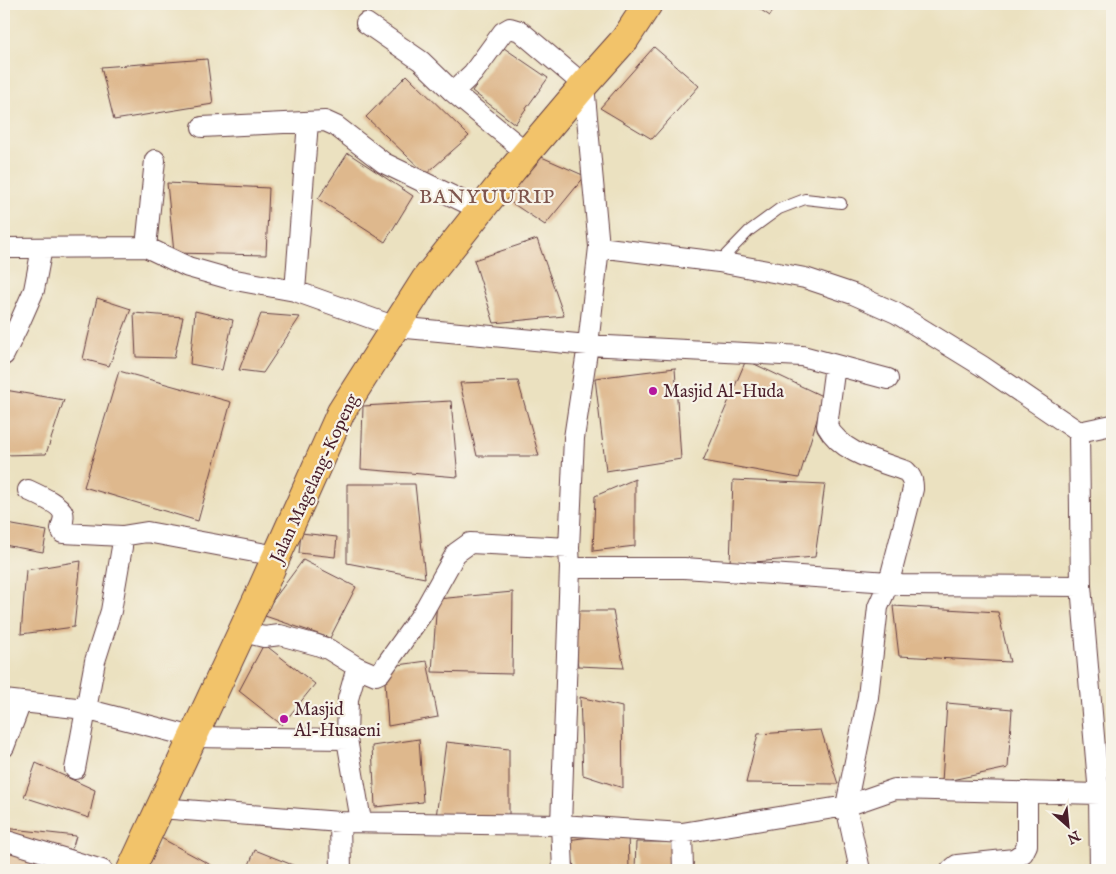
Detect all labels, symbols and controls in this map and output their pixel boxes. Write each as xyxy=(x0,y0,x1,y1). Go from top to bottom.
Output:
district label: BANYUURIP xyxy=(419,185,555,210)
place label: Masjid Al-Huda xyxy=(663,381,784,404)
marker: Masjid Al-Huda xyxy=(647,385,659,397)
street label: Jalan Magelang-Kopeng xyxy=(265,390,365,569)
place label: Masjid Al-Husaeni xyxy=(293,699,381,743)
marker: Masjid Al-Husaeni xyxy=(278,713,290,725)
north arrow xyxy=(1044,802,1094,852)
text: N xyxy=(1064,825,1084,847)

